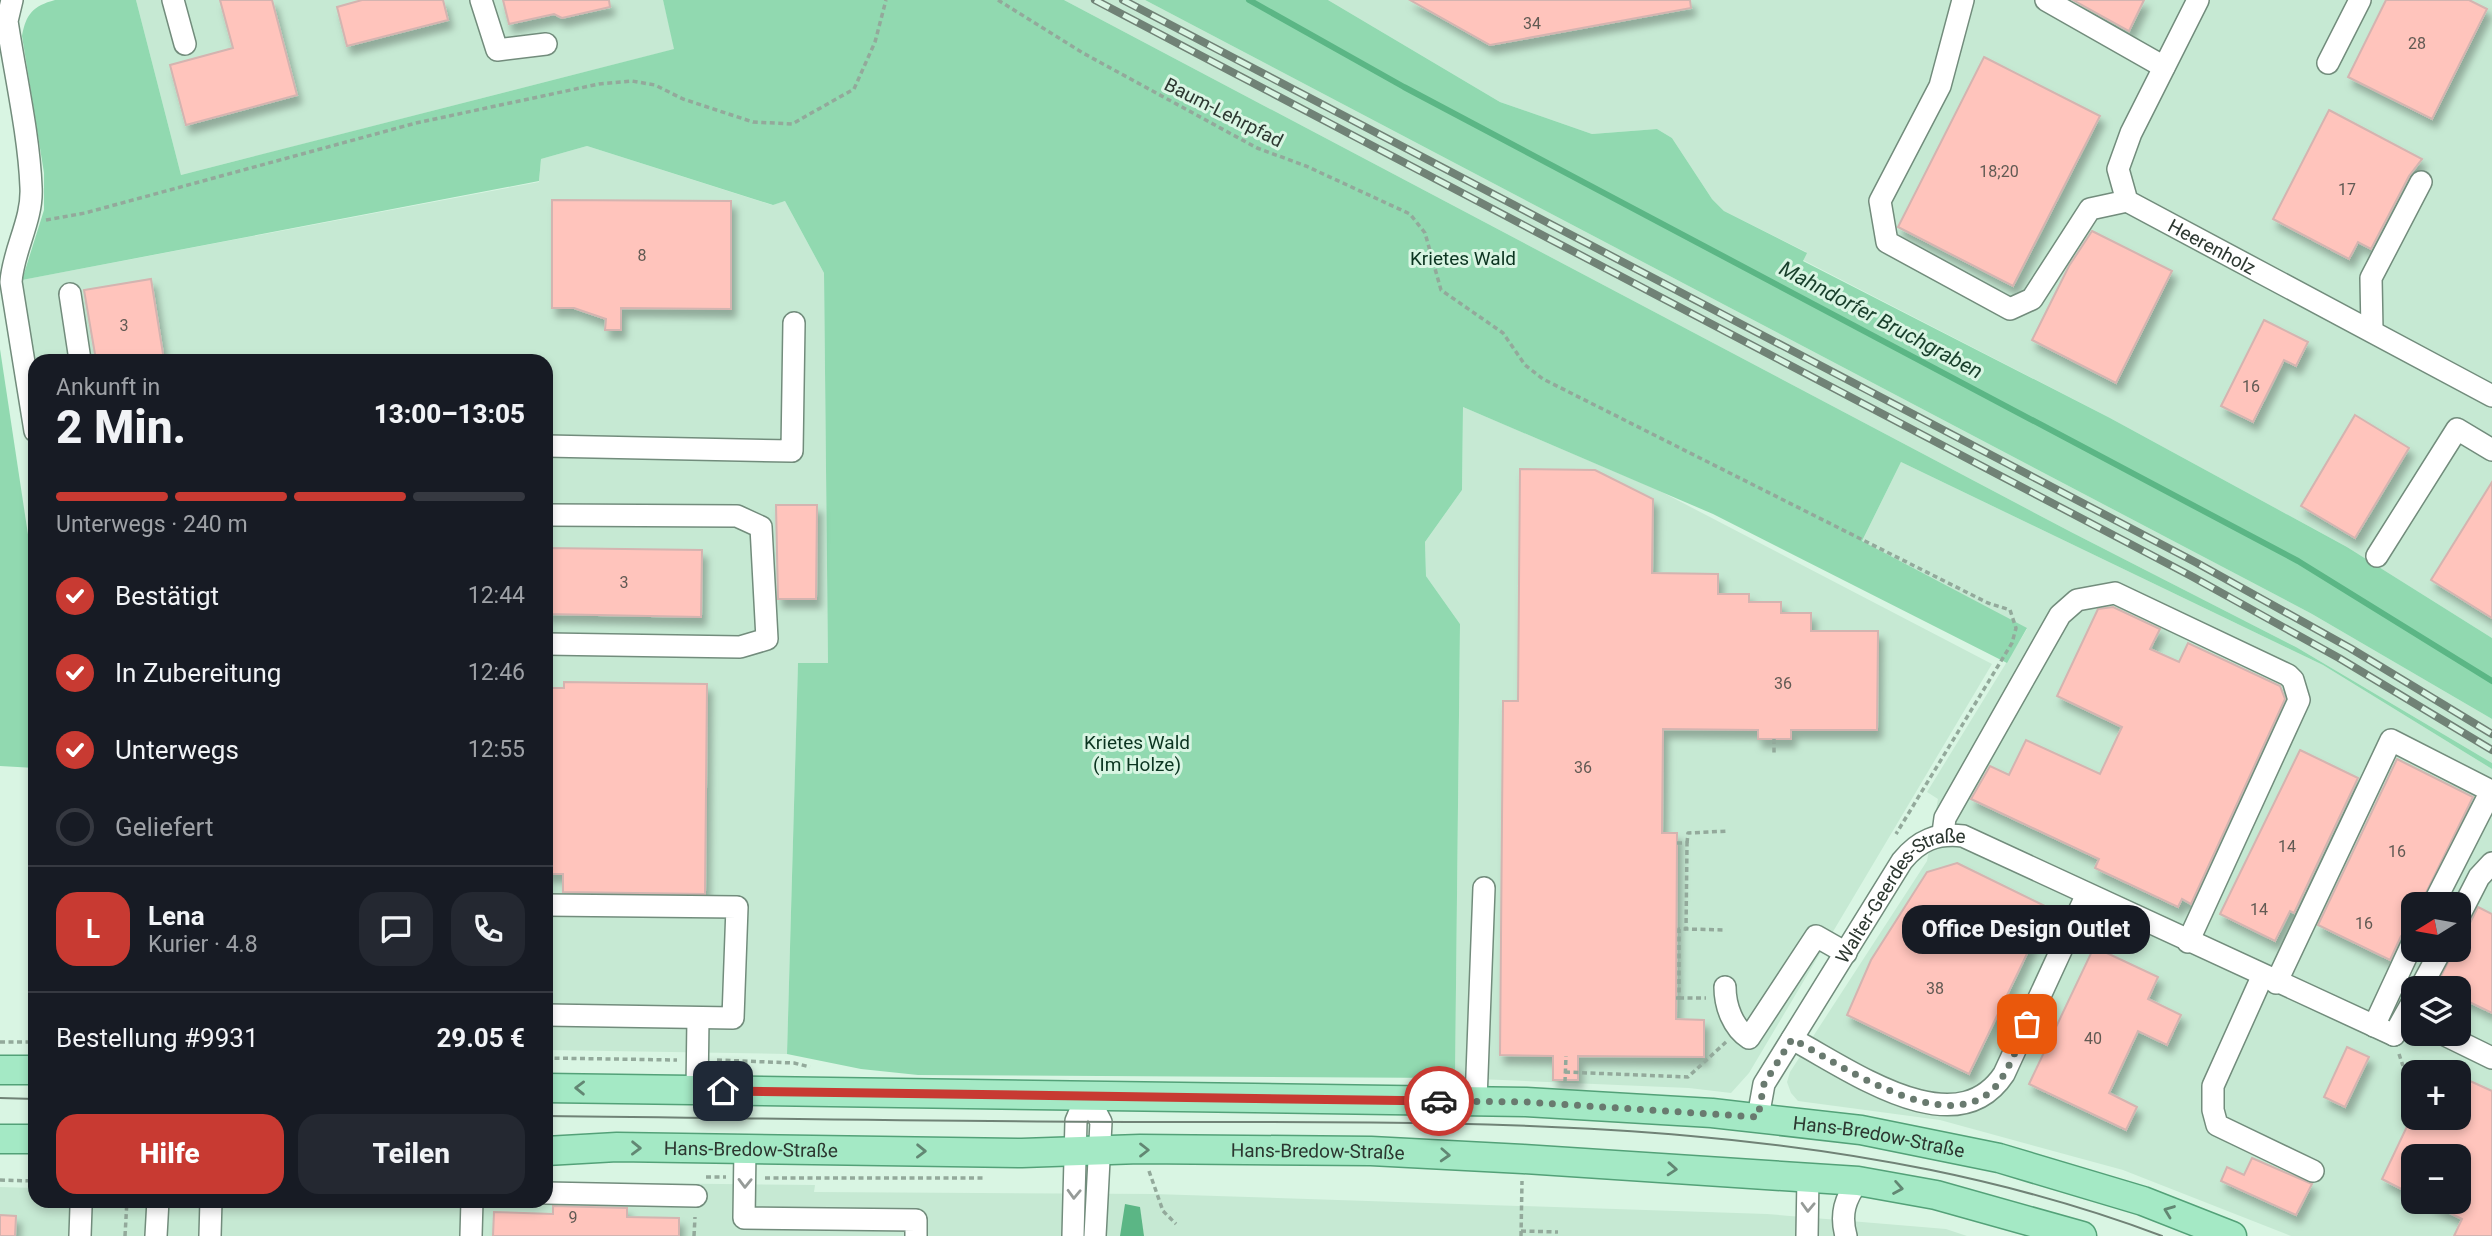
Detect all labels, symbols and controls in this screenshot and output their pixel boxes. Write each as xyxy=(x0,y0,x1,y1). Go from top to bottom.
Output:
house number: 34 xyxy=(1523,14,1541,33)
house number: 28 xyxy=(2408,34,2426,53)
street label: Baum-Lehrpfad xyxy=(1161,73,1287,152)
house number: 18;20 xyxy=(1979,162,2019,181)
house number: 17 xyxy=(2338,180,2356,199)
street label: Heerenholz xyxy=(2164,214,2260,280)
house number: 8 xyxy=(638,246,647,265)
park label: Krietes Wald xyxy=(1410,247,1516,270)
water label: Mahndorfer Bruchgraben xyxy=(1775,256,1987,384)
house number: 3 xyxy=(120,316,129,335)
text: Ankunft in xyxy=(56,374,160,401)
house number: 16 xyxy=(2242,377,2260,396)
text: 13:00–13:05 xyxy=(374,399,525,429)
text: 2 Min. xyxy=(56,400,186,454)
text: Unterwegs · 240 m xyxy=(56,511,248,538)
house number: 3 xyxy=(620,573,629,592)
icon: check xyxy=(56,577,94,615)
text: Bestätigt xyxy=(115,581,219,611)
text: 12:44 xyxy=(468,582,525,609)
icon: check xyxy=(56,654,94,692)
text: In Zubereitung xyxy=(115,658,281,688)
text: 12:46 xyxy=(468,659,525,686)
house number: 36 xyxy=(1774,674,1792,693)
icon: check xyxy=(56,731,94,769)
park label: Krietes Wald (Im Holze) xyxy=(1084,731,1190,776)
text: Unterwegs xyxy=(115,735,239,765)
text: 12:55 xyxy=(468,736,525,763)
house number: 36 xyxy=(1574,758,1592,777)
text: Geliefert xyxy=(115,812,213,842)
street label: Walter-Geerdes-Straße xyxy=(1831,824,1967,968)
house number: 14 xyxy=(2278,837,2296,856)
house number: 16 xyxy=(2388,842,2406,861)
button: chat xyxy=(359,892,433,966)
button: phone xyxy=(451,892,525,966)
north arrow xyxy=(2401,892,2471,962)
map controls xyxy=(2401,892,2471,1214)
house number: 14 xyxy=(2250,900,2268,919)
text: Lena xyxy=(148,901,205,931)
callout: Office Design Outlet xyxy=(1903,905,2151,954)
text: L xyxy=(86,914,100,944)
house number: 16 xyxy=(2355,914,2373,933)
text: Office Design Outlet xyxy=(1922,916,2130,943)
text: Kurier · 4.8 xyxy=(148,931,258,958)
button: layers xyxy=(2401,976,2471,1046)
house number: 38 xyxy=(1926,979,1944,998)
pin xyxy=(1997,994,2057,1054)
icon: bag xyxy=(2008,1005,2046,1043)
text: Bestellung #9931 xyxy=(56,1023,259,1053)
text: 29.05 € xyxy=(436,1023,525,1053)
house number: 40 xyxy=(2084,1029,2102,1048)
button: + xyxy=(2401,1060,2471,1130)
pin xyxy=(693,1061,753,1121)
courier xyxy=(1404,1066,1474,1136)
icon: home xyxy=(704,1072,742,1110)
one-way arrow xyxy=(574,1081,585,1096)
icon: car xyxy=(1420,1082,1458,1120)
street label: Hans-Bredow-Straße xyxy=(1792,1111,1967,1163)
button: Hilfe xyxy=(56,1114,284,1194)
button: Teilen xyxy=(298,1114,525,1194)
street label: Hans-Bredow-Straße xyxy=(664,1137,838,1162)
street label: Hans-Bredow-Straße xyxy=(1231,1139,1405,1165)
one-way arrow xyxy=(631,1140,642,1155)
one-way arrow xyxy=(1139,1142,1150,1158)
one-way arrow xyxy=(917,1143,927,1159)
button: − xyxy=(2401,1144,2471,1214)
one-way arrow xyxy=(1440,1147,1451,1162)
one-way arrow xyxy=(1667,1161,1678,1176)
one-way arrow xyxy=(737,1178,752,1189)
one-way arrow xyxy=(1893,1180,1904,1195)
one-way arrow xyxy=(1067,1188,1082,1199)
one-way arrow xyxy=(1800,1201,1815,1212)
one-way arrow xyxy=(2163,1206,2175,1220)
house number: 9 xyxy=(569,1208,578,1227)

